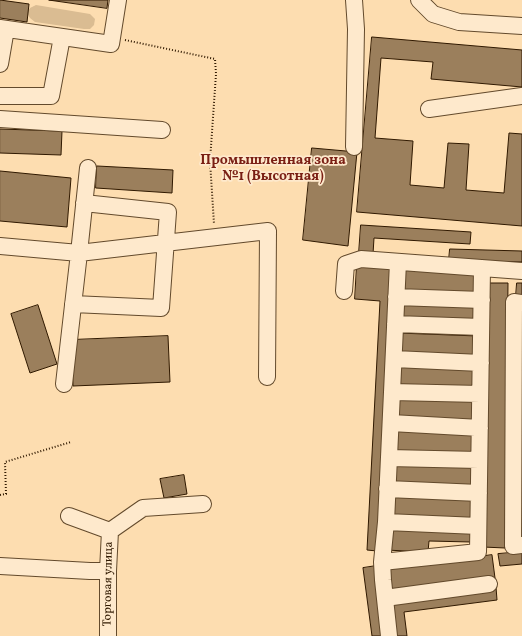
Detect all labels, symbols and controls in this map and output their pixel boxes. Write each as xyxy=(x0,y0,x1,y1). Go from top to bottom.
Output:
district label: Промышленная зона №1 (Высотная) xyxy=(200,153,346,186)
street label: Торговая улица xyxy=(101,541,117,627)

